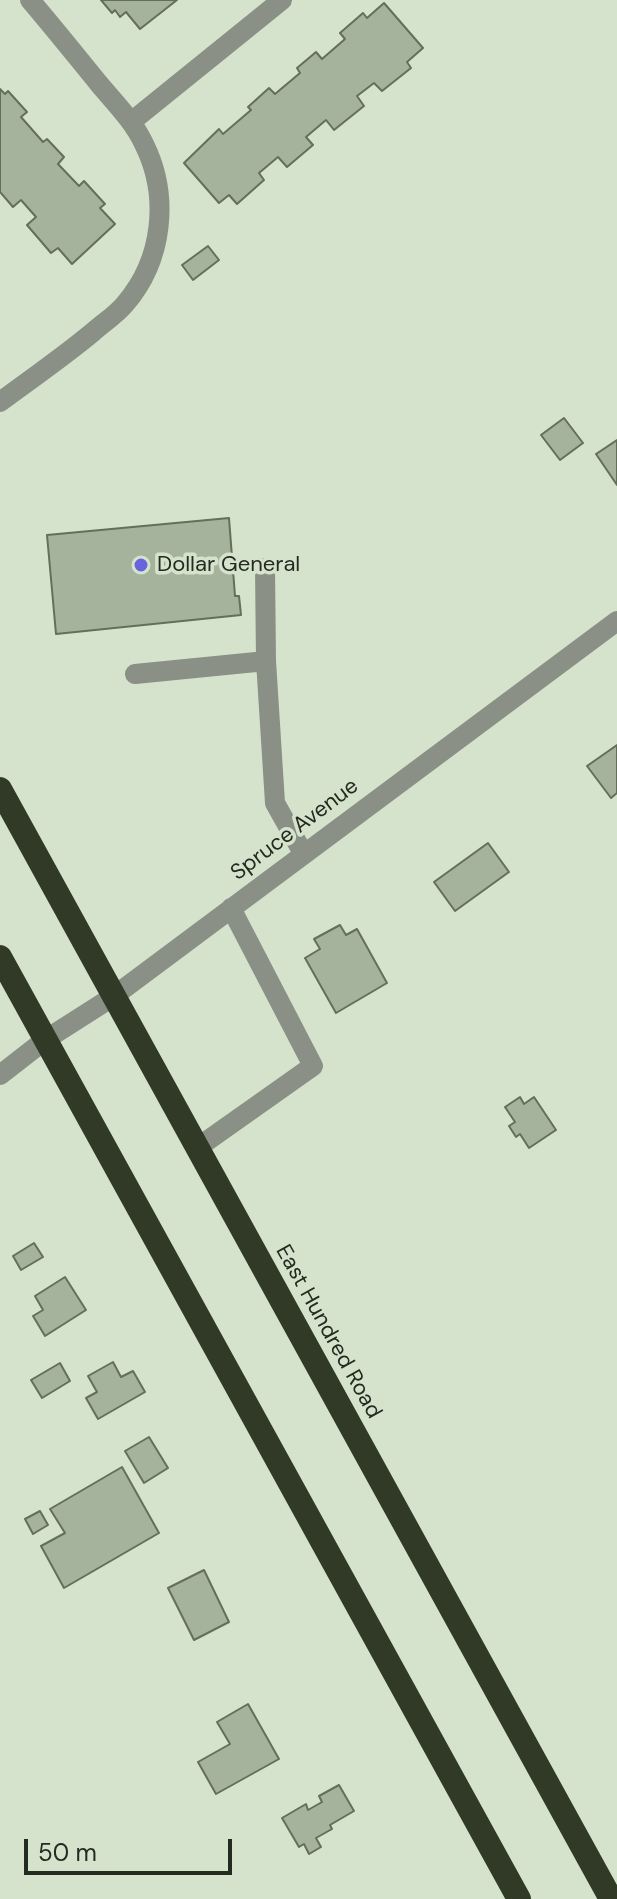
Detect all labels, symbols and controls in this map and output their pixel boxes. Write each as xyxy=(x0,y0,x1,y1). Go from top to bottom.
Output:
place label: Dollar General xyxy=(157,552,300,578)
marker: Dollar General xyxy=(132,556,150,574)
street label: Spruce Avenue xyxy=(226,773,364,887)
street label: East Hundred Road xyxy=(269,1241,387,1423)
scale bar xyxy=(28,1823,236,1873)
text: 50 m xyxy=(38,1837,97,1868)

